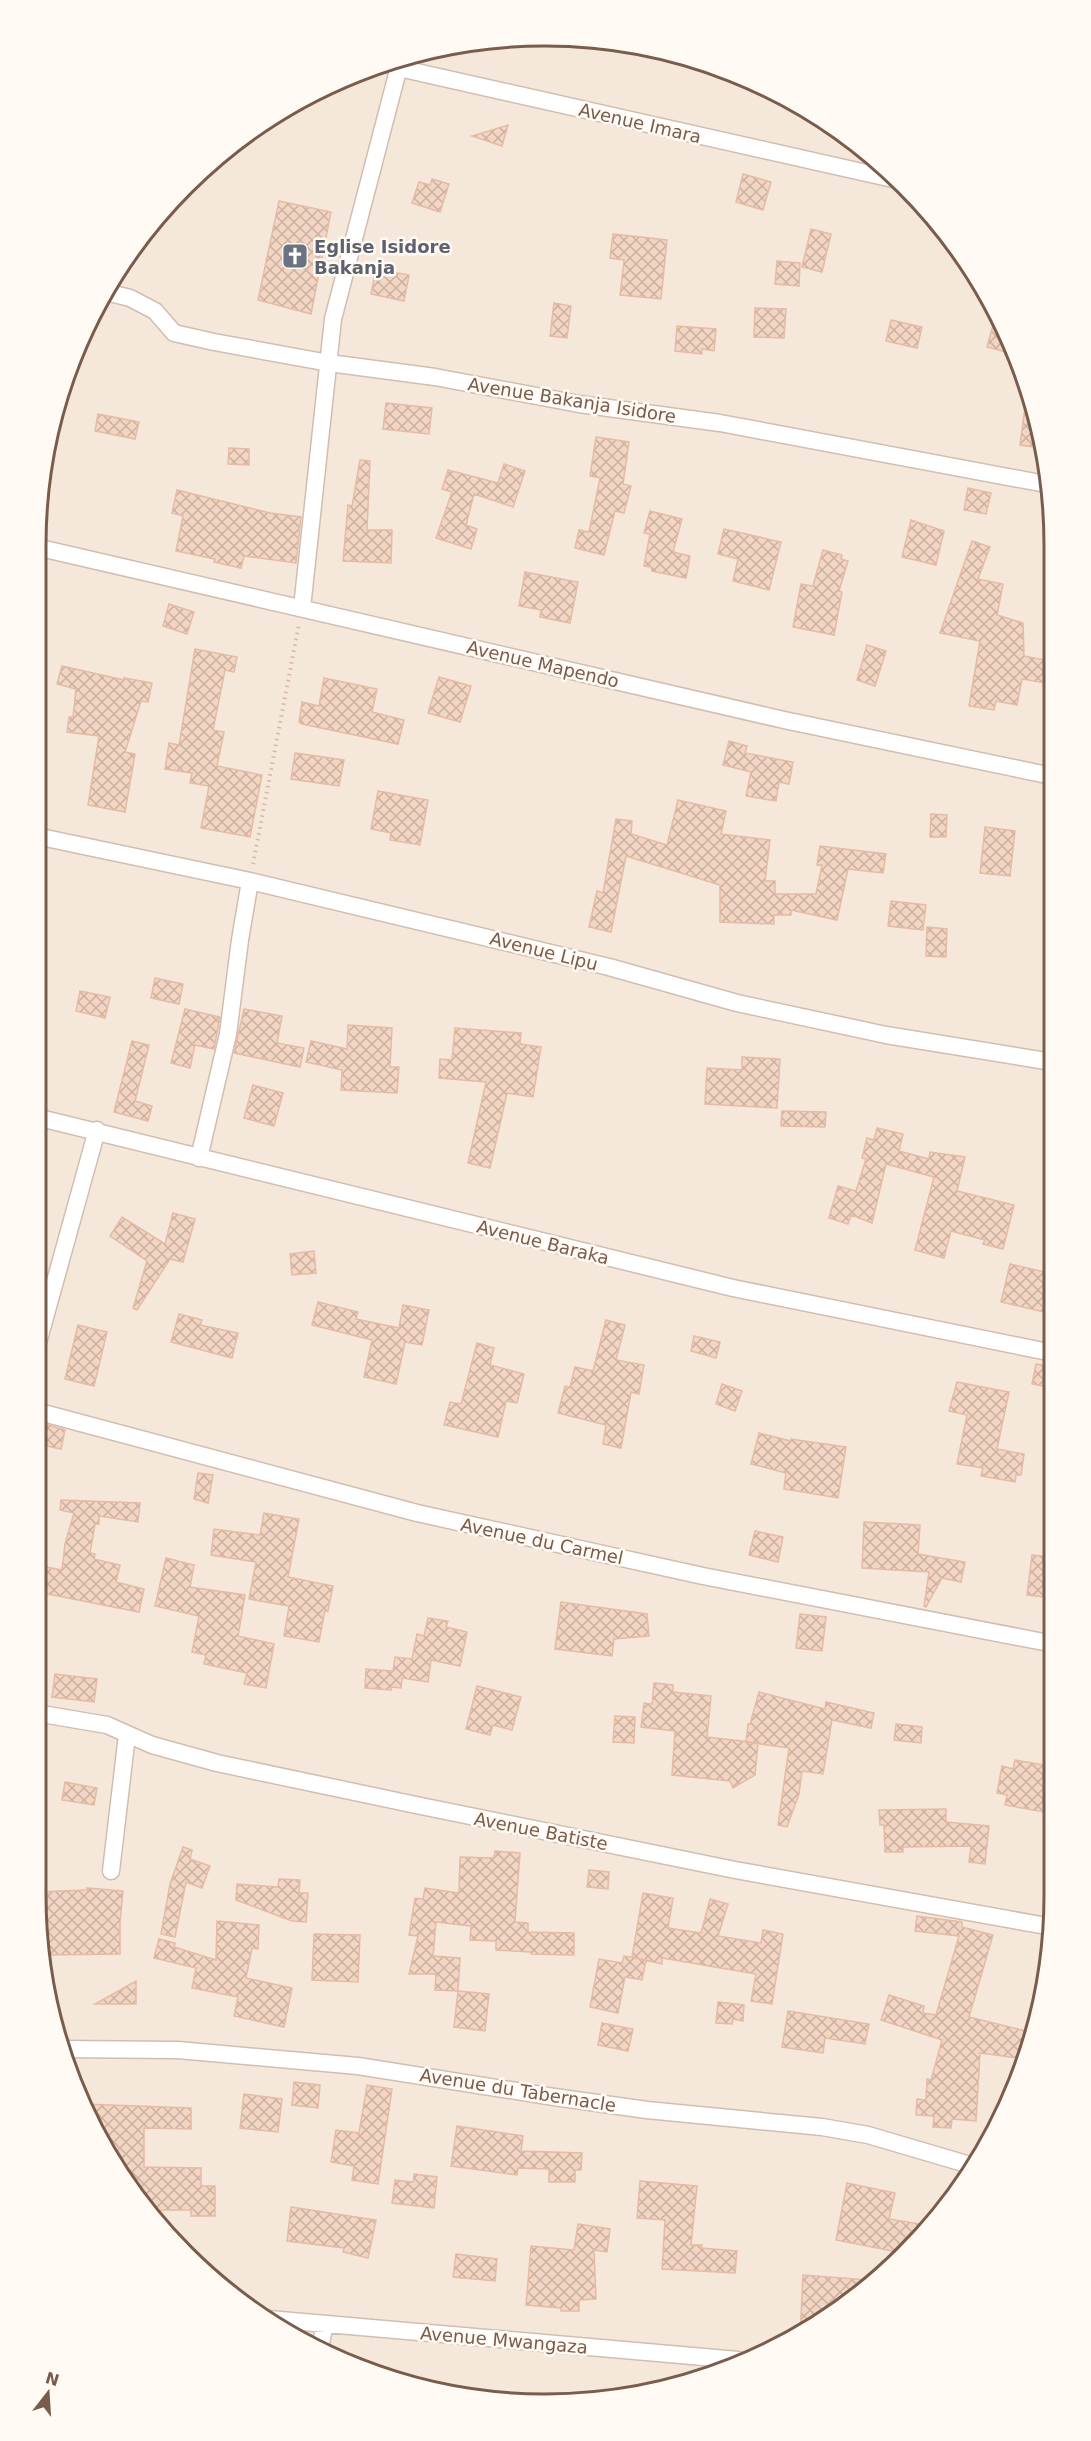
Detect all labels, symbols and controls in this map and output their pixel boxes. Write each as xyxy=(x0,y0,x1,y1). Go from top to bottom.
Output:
street label: Avenue Imara xyxy=(577,99,703,147)
place label: Eglise Isidore Bakanja xyxy=(314,236,451,278)
church icon: Eglise Isidore Bakanja xyxy=(280,241,310,271)
street label: Avenue Bakanja Isidore xyxy=(466,373,678,427)
street label: Avenue Mapendo xyxy=(465,636,621,692)
street label: Avenue Lipu xyxy=(488,927,600,975)
street label: Avenue Baraka xyxy=(475,1215,611,1269)
street label: Avenue du Carmel xyxy=(459,1514,625,1568)
street label: Avenue Batiste xyxy=(472,1808,610,1854)
street label: Avenue du Tabernacle xyxy=(418,2064,618,2116)
street label: Avenue Mwangaza xyxy=(419,2322,589,2358)
north arrow xyxy=(18,2363,78,2423)
text: N xyxy=(43,2368,61,2390)

